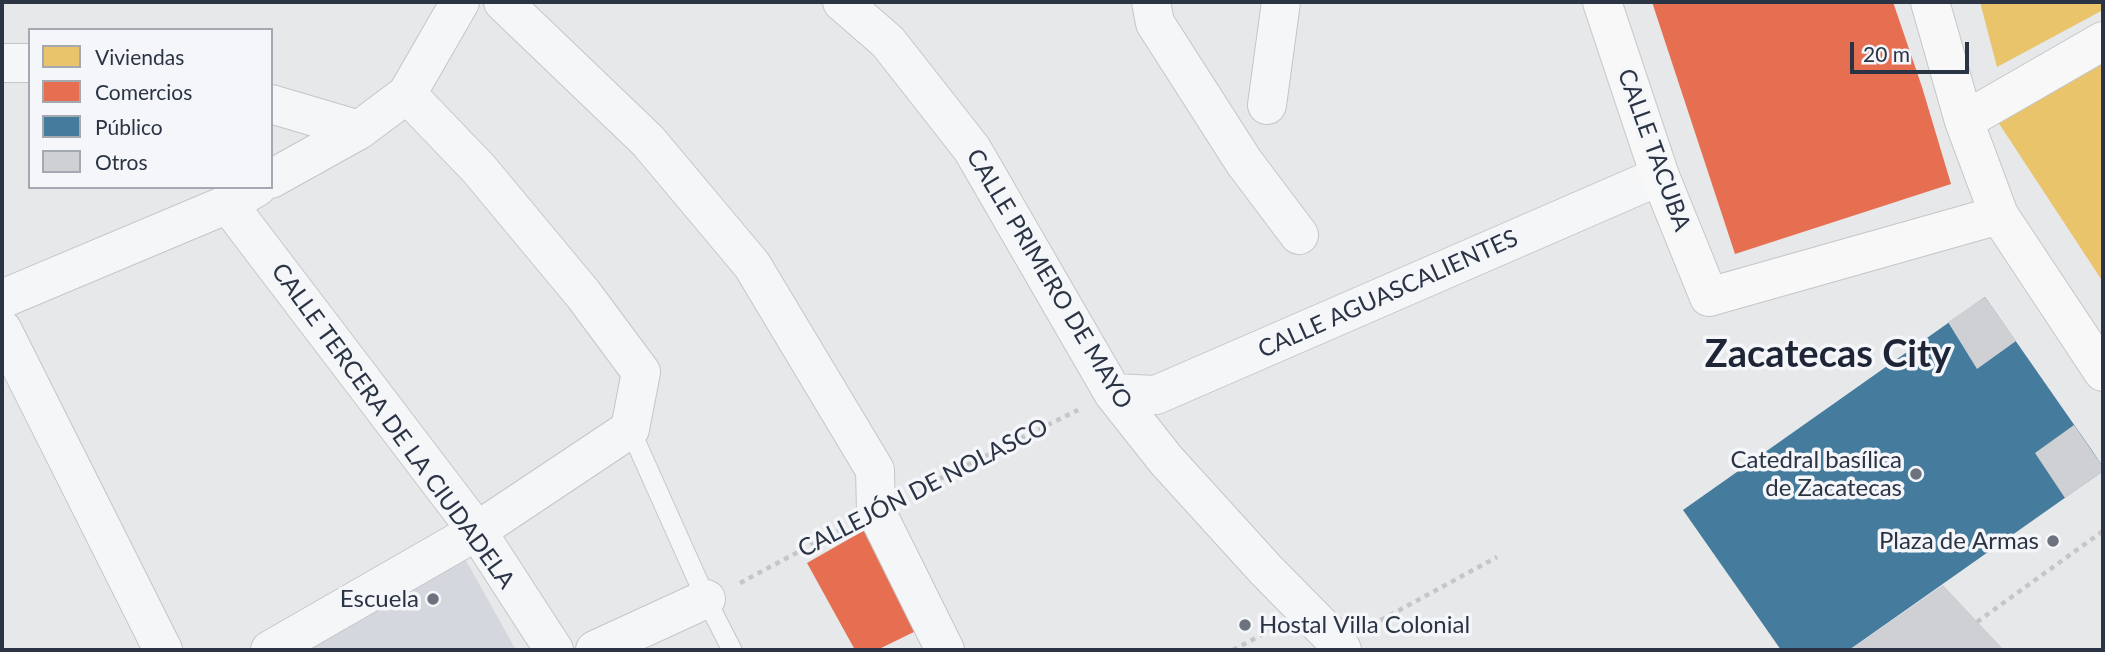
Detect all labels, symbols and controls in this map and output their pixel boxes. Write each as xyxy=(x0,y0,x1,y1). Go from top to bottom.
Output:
legend xyxy=(28,28,273,189)
scale bar xyxy=(1853,28,1972,72)
text: 20 m xyxy=(1863,41,1910,66)
text: Viviendas xyxy=(95,44,184,69)
street label: CALLE TACUBA xyxy=(1611,65,1697,235)
text: Comercios xyxy=(95,79,192,104)
text: Público xyxy=(95,114,163,139)
street label: CALLE PRIMERO DE MAYO xyxy=(960,144,1138,414)
text: Otros xyxy=(95,149,148,174)
street label: CALLE AGUASCALIENTES xyxy=(1254,224,1522,364)
street label: CALLE TERCERA DE LA CIUDADELA xyxy=(265,258,521,594)
district label: Zacatecas City xyxy=(1705,332,1951,378)
street label: CALLEJÓN DE NOLASCO xyxy=(793,412,1053,564)
place label: Catedral basílica de Zacatecas xyxy=(1731,446,1902,502)
marker: Catedral basílica de Zacatecas xyxy=(1908,466,1924,482)
place label: Plaza de Armas xyxy=(1879,527,2039,555)
marker: Plaza de Armas xyxy=(2045,533,2061,549)
place label: Escuela xyxy=(340,585,419,613)
marker: Escuela xyxy=(425,591,441,607)
place label: Hostal Villa Colonial xyxy=(1259,611,1470,639)
marker: Hostal Villa Colonial xyxy=(1237,617,1253,633)

